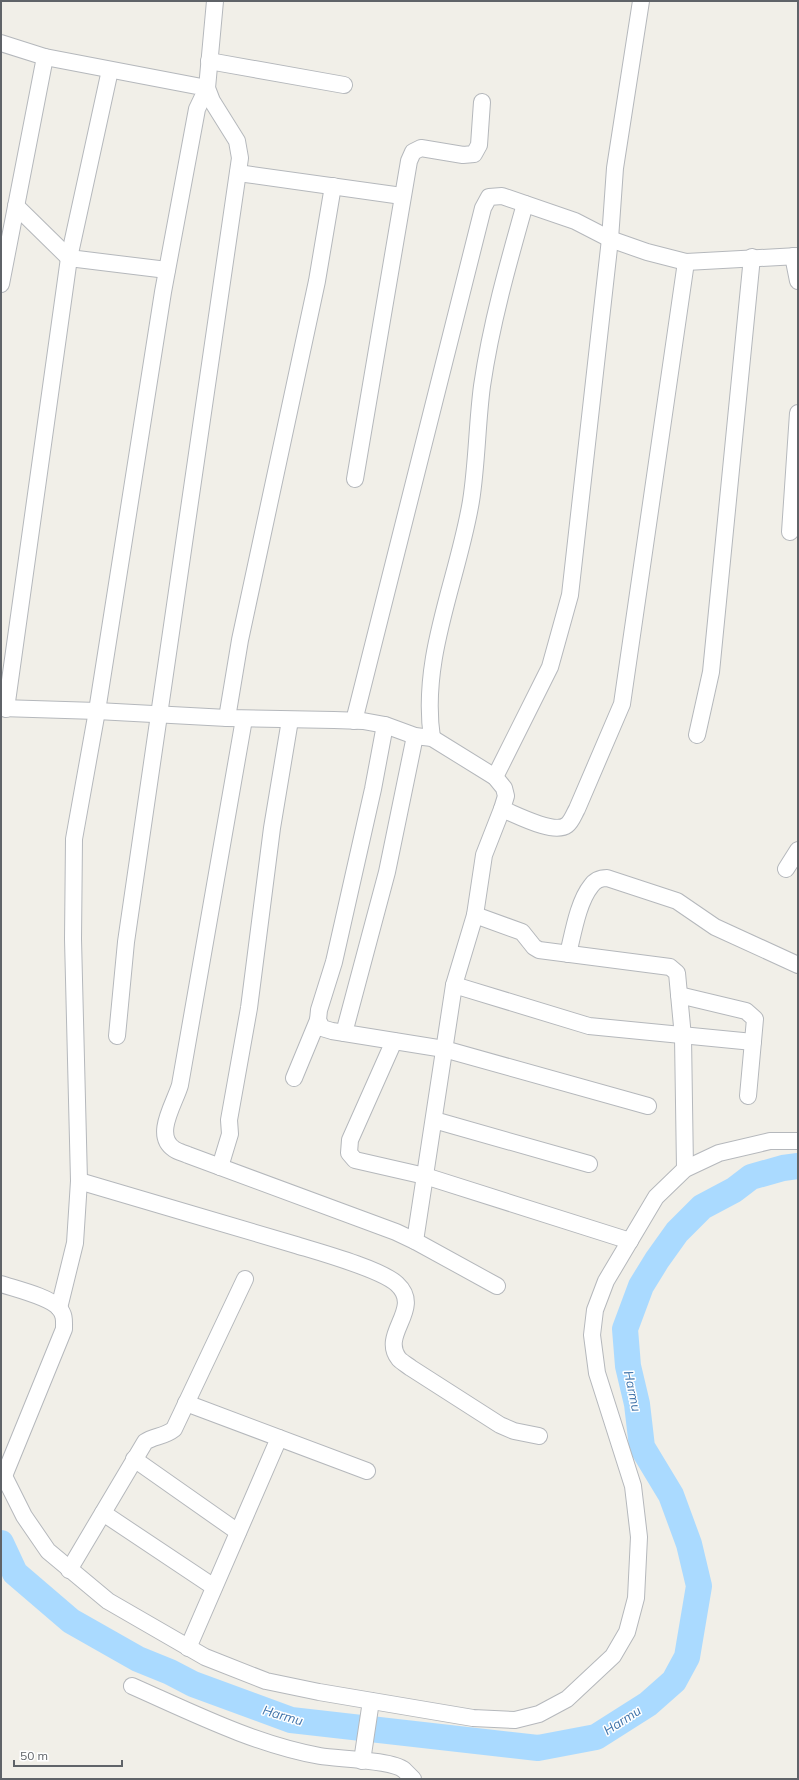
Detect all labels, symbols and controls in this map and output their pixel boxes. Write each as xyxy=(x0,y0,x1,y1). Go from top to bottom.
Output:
water label: Harmu xyxy=(621,1369,645,1413)
water label: Harmu xyxy=(261,1702,305,1728)
water label: Harmu xyxy=(600,1702,644,1738)
scale bar xyxy=(14,1742,122,1768)
text: 50 m xyxy=(20,1748,48,1763)

